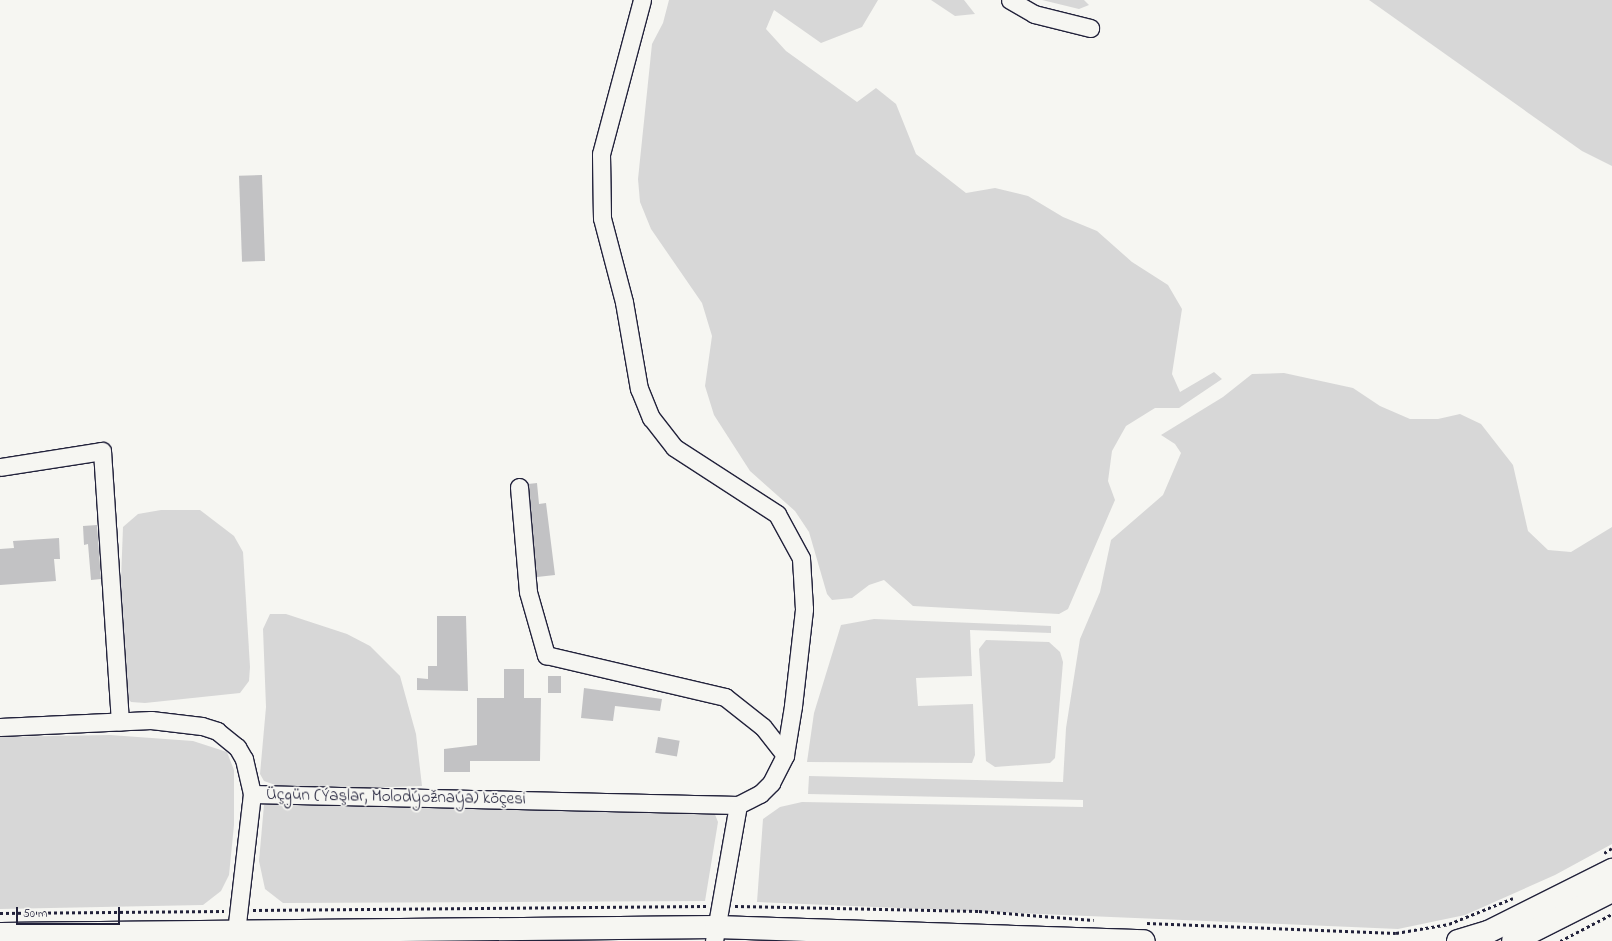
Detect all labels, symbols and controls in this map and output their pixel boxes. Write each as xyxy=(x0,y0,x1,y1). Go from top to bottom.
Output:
street label: Üçgün (Ýaşlar, Molodýožnaýa) köçesi xyxy=(266,785,526,809)
scale bar xyxy=(18,899,122,925)
text: 50 m xyxy=(23,905,47,923)

